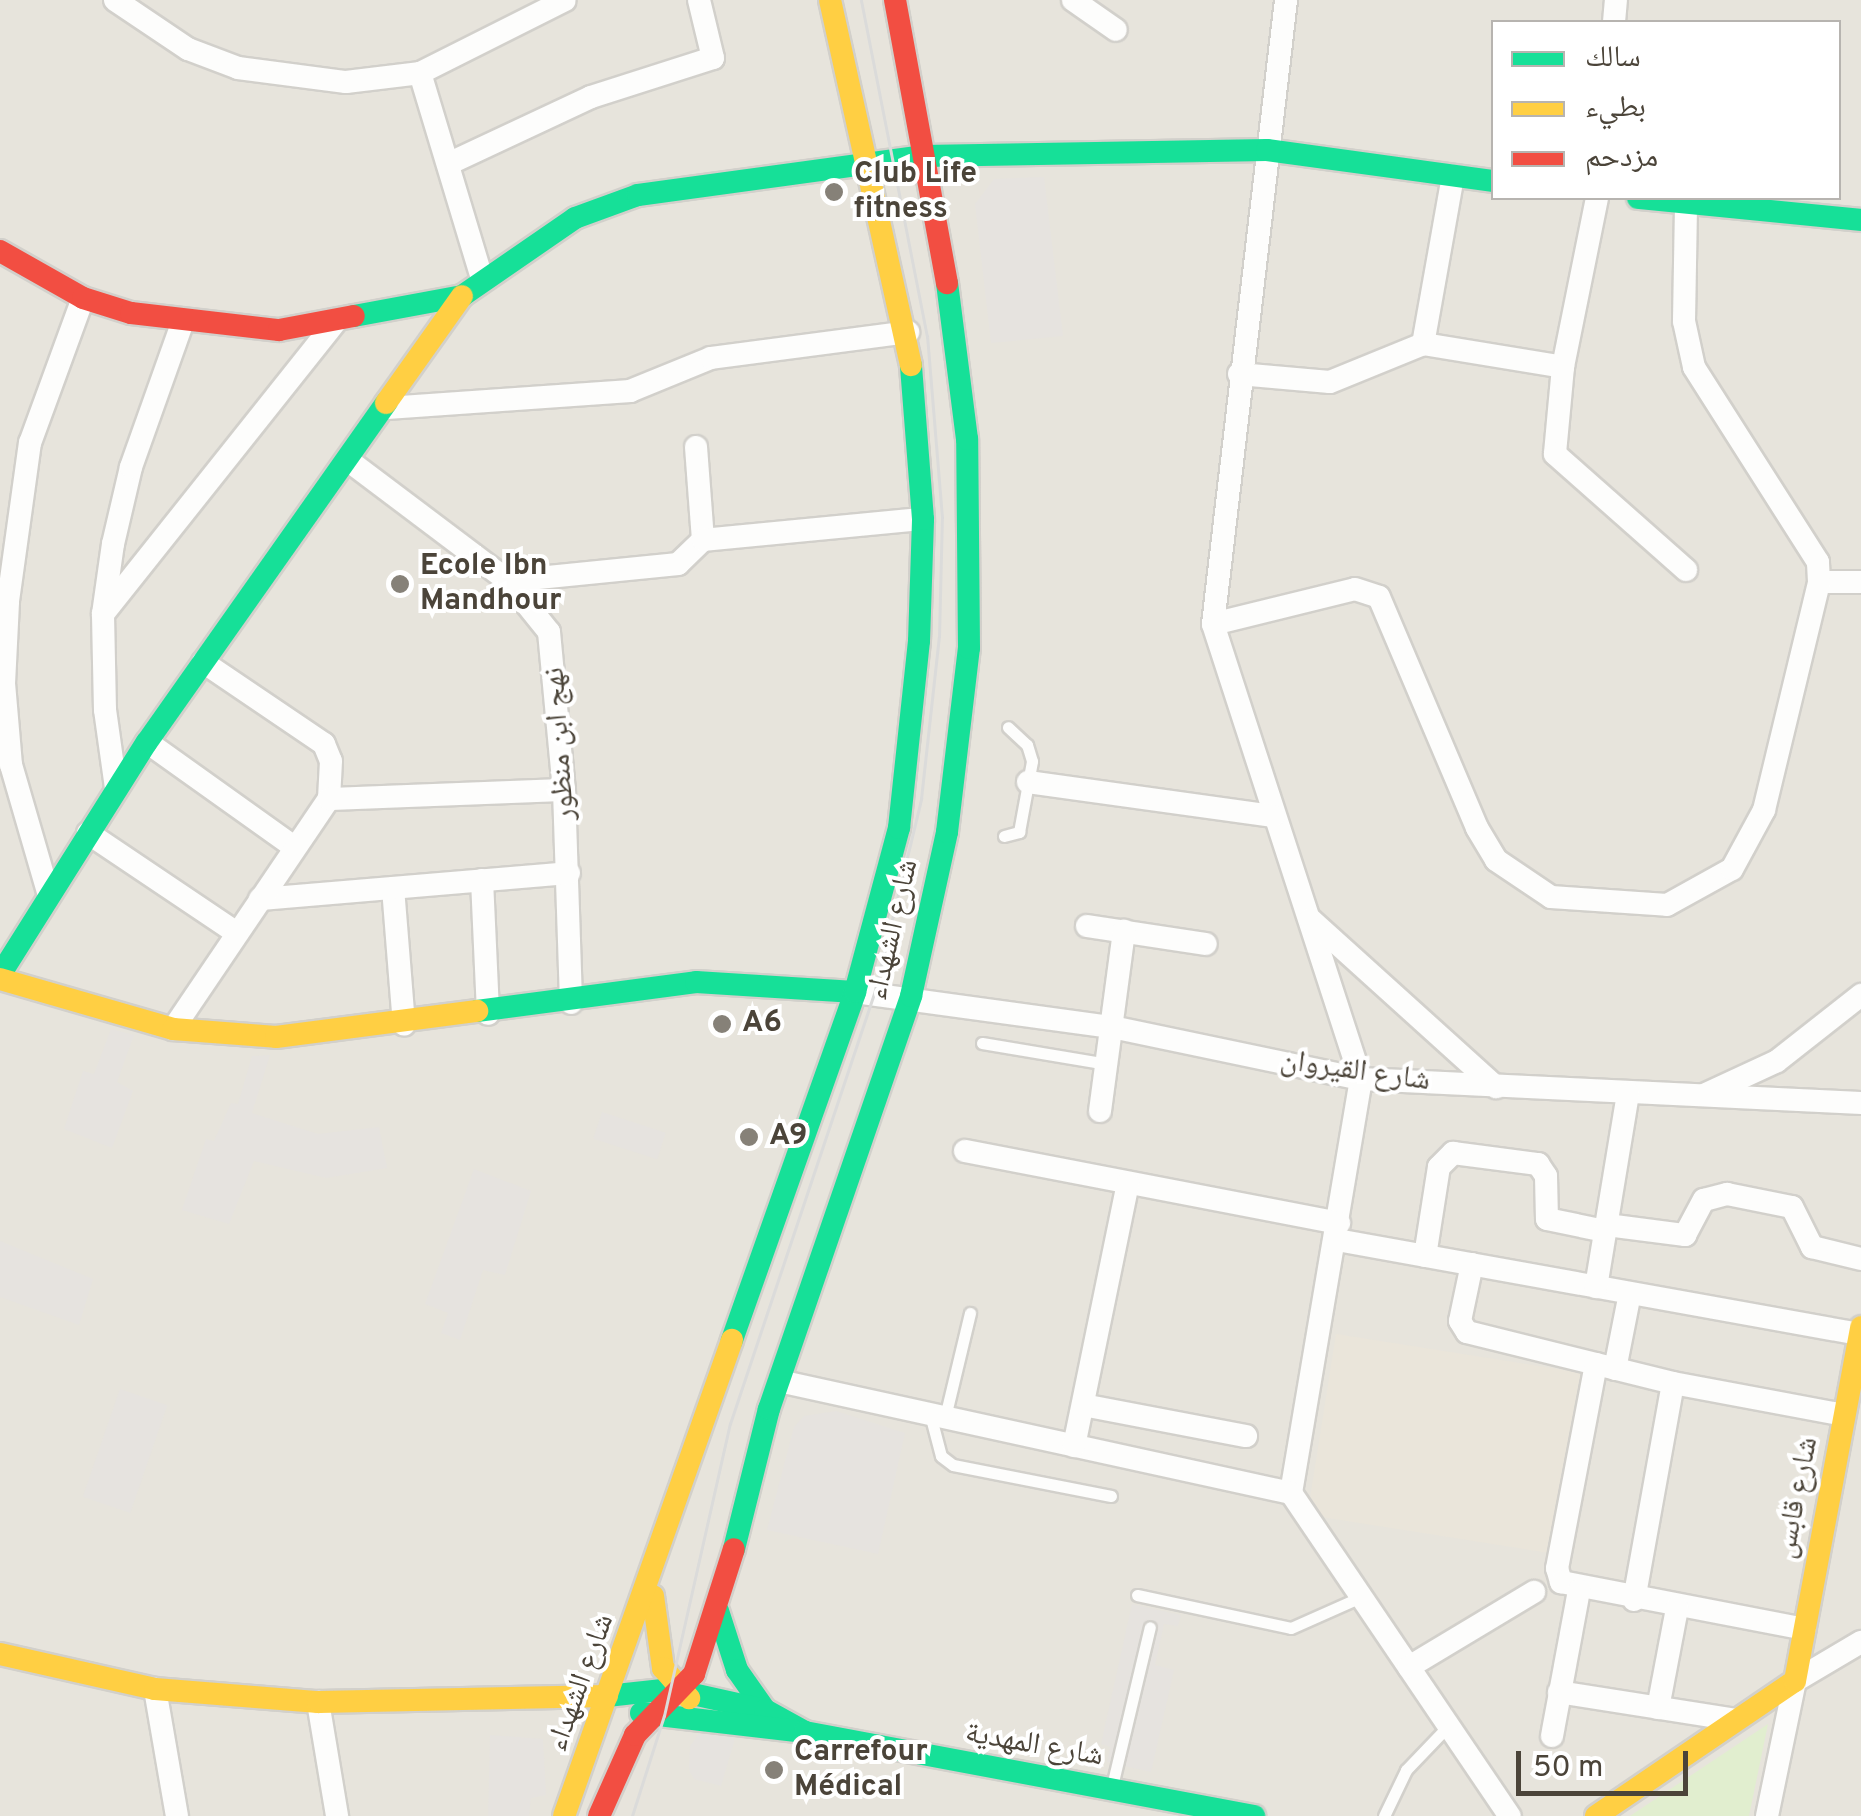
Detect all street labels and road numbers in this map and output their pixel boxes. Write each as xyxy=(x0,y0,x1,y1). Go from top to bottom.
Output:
street label: نهج ابن منظور xyxy=(538,666,584,822)
street label: شارع الشهداء xyxy=(860,856,928,1004)
street label: شارع القيروان xyxy=(1278,1044,1432,1100)
street label: شارع قابس xyxy=(1769,1434,1827,1562)
street label: شارع الشهداء xyxy=(541,1609,623,1757)
street label: شارع المهدية xyxy=(962,1716,1106,1776)

